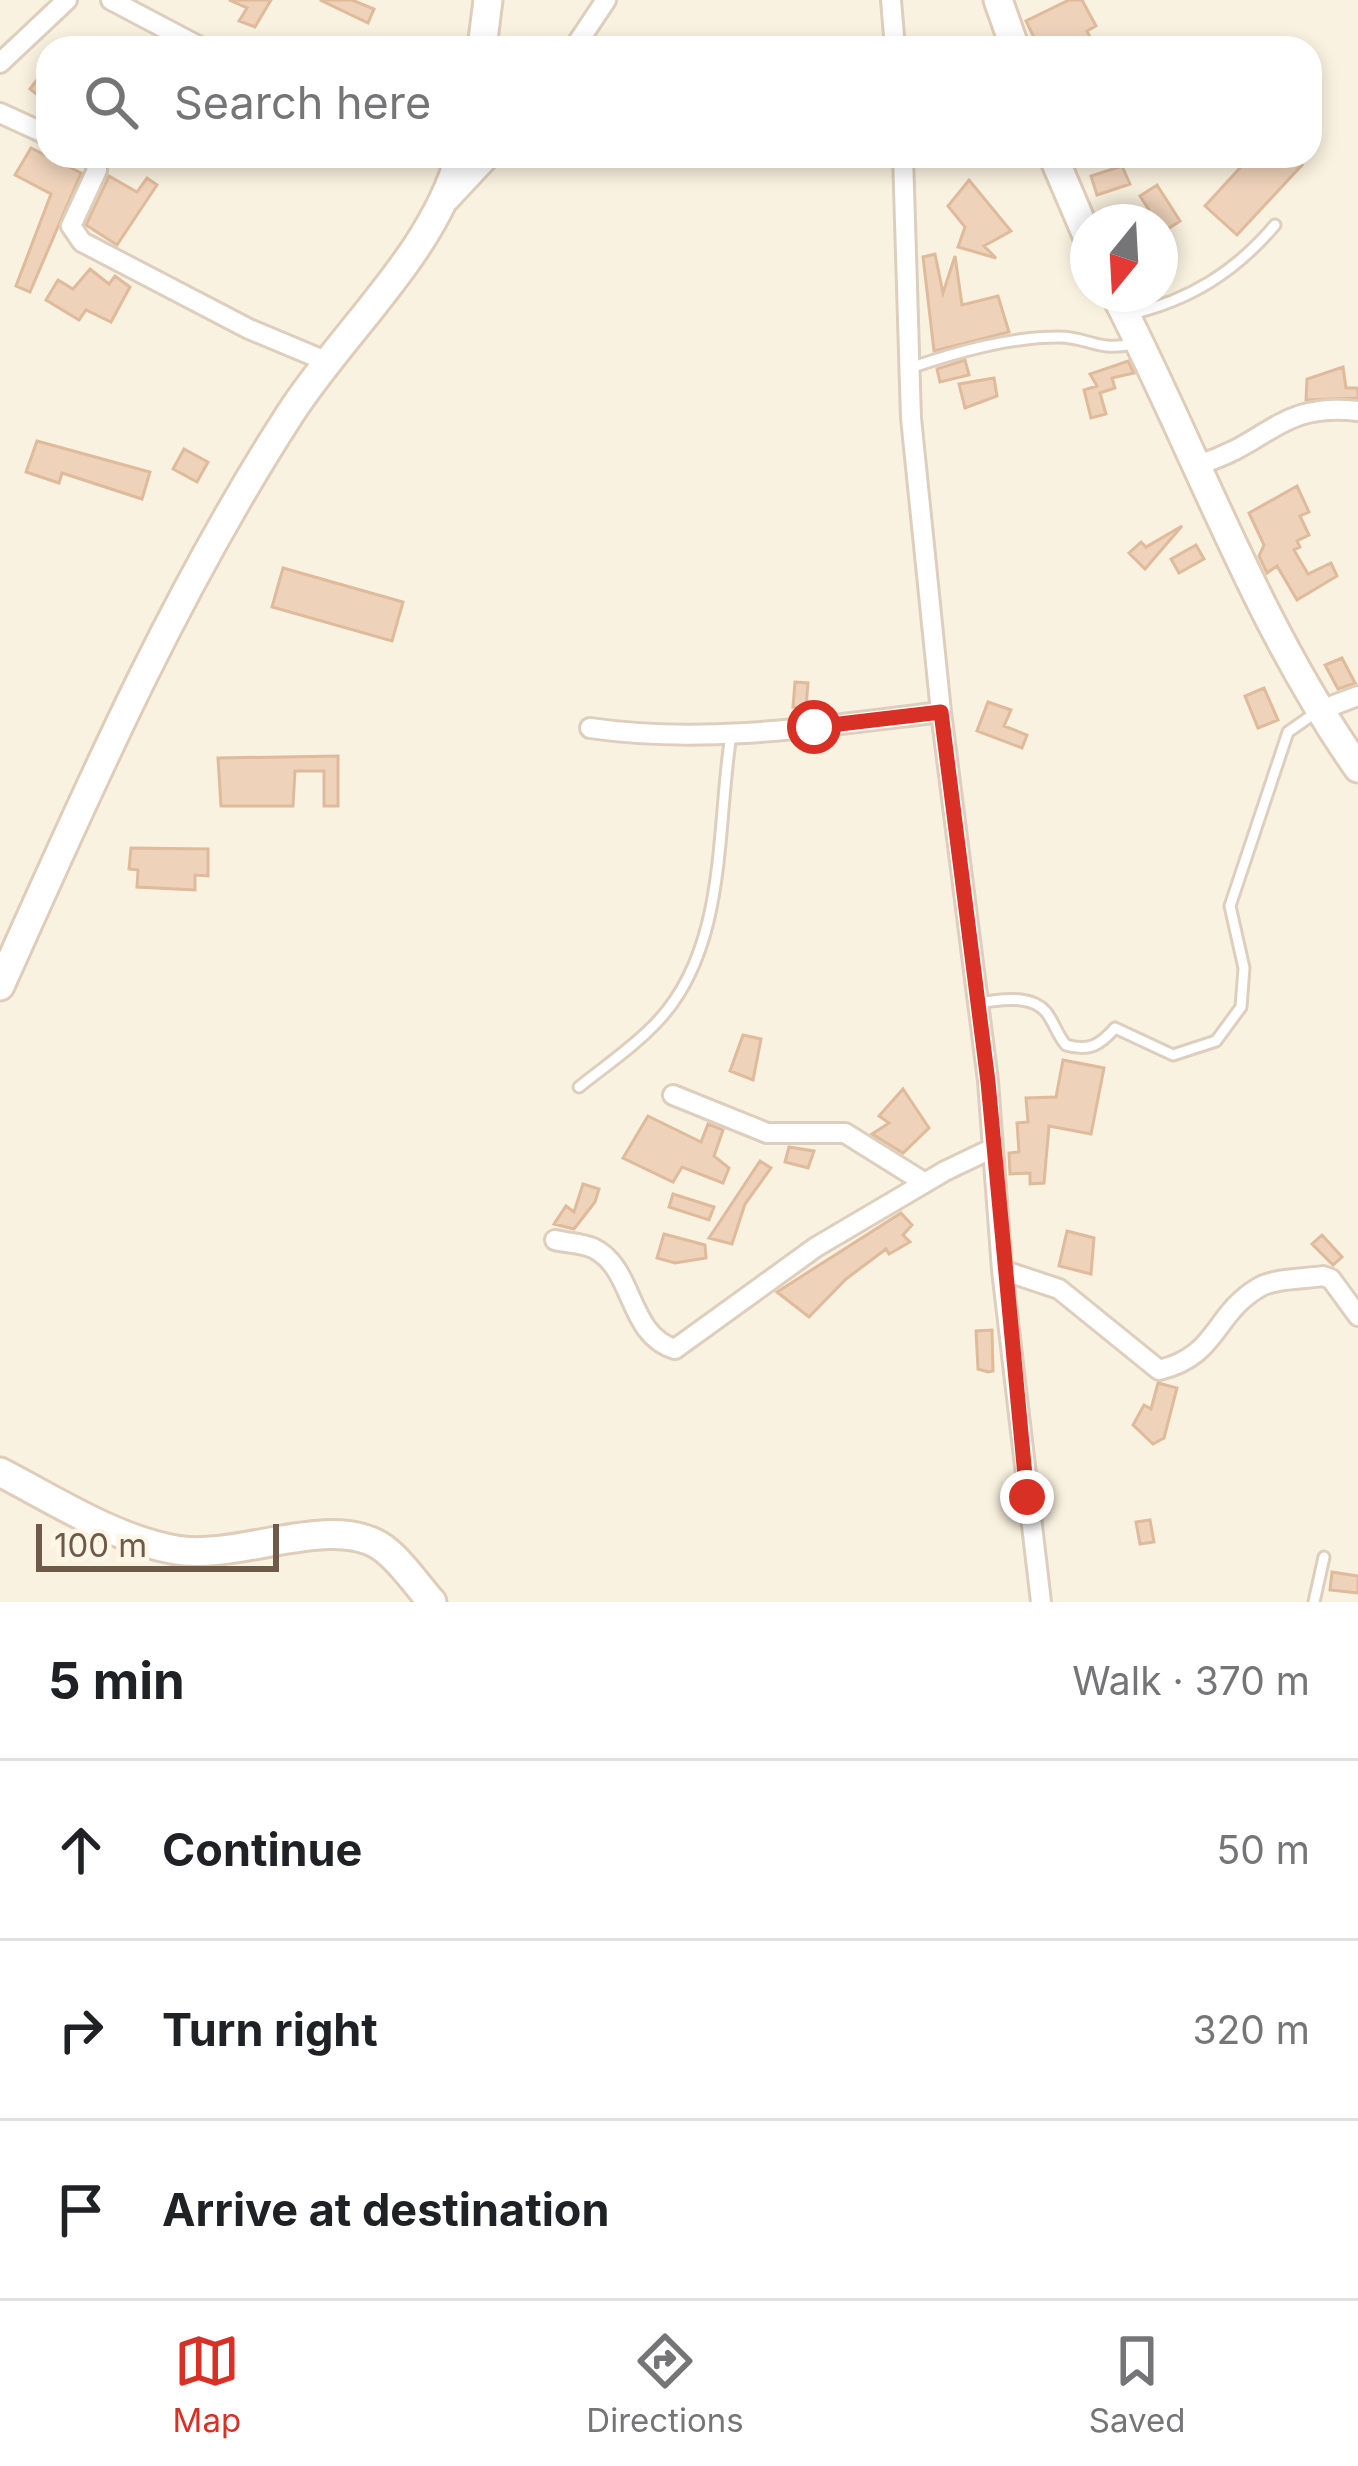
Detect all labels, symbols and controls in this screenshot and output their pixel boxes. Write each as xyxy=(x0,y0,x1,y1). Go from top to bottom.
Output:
search box xyxy=(36,36,1322,168)
icon: search xyxy=(78,69,144,135)
text: Search here xyxy=(174,75,431,130)
north arrow xyxy=(1070,204,1178,312)
route start xyxy=(787,700,841,754)
route end xyxy=(1000,1470,1054,1524)
scale bar xyxy=(36,1518,279,1571)
text: 100 m xyxy=(54,1525,147,1565)
text: 5 min xyxy=(48,1650,185,1711)
text: Walk · 370 m xyxy=(1072,1657,1310,1704)
icon: ahead xyxy=(48,1817,114,1883)
text: Continue xyxy=(162,1822,362,1877)
text: 50 m xyxy=(1217,1826,1310,1873)
icon: right xyxy=(48,1997,114,2063)
text: Turn right xyxy=(162,2002,378,2057)
text: 320 m xyxy=(1192,2006,1310,2053)
icon: arrive xyxy=(48,2177,114,2243)
text: Arrive at destination xyxy=(162,2182,609,2237)
tab: Map xyxy=(173,2328,241,2440)
tab: Directions xyxy=(586,2328,744,2440)
tab: Saved xyxy=(1089,2328,1185,2440)

